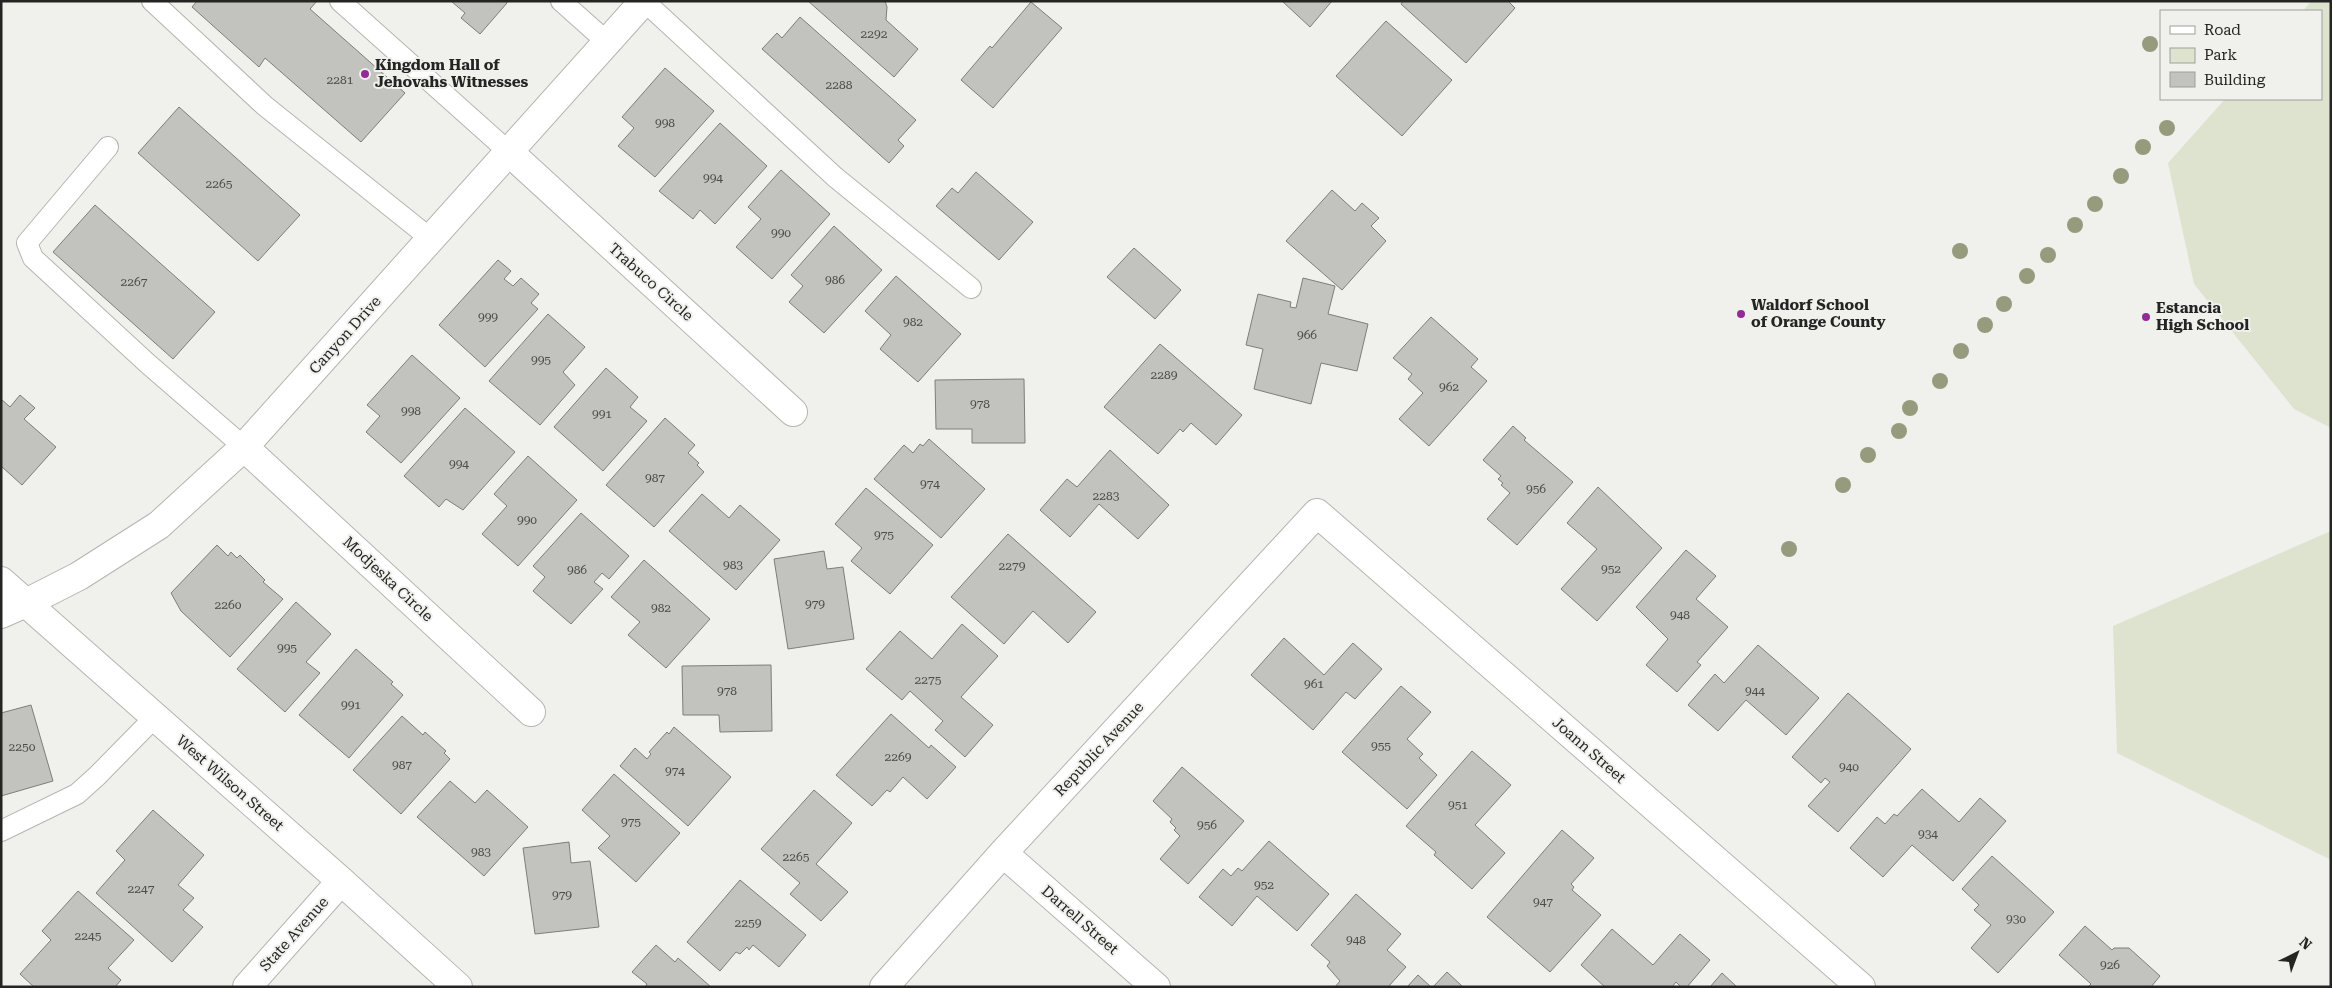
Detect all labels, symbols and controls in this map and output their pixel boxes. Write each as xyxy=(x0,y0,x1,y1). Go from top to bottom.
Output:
legend xyxy=(2160,10,2322,100)
text: Road xyxy=(2204,21,2241,39)
house number: 2292 xyxy=(861,27,888,41)
text: Park xyxy=(2204,46,2238,64)
place label: Kingdom Hall of Jehovahs Witnesses xyxy=(375,56,529,91)
marker: Kingdom Hall of Jehovahs Witnesses xyxy=(359,68,371,80)
text: Building xyxy=(2204,71,2266,89)
house number: 2281 xyxy=(327,73,354,87)
house number: 2288 xyxy=(826,78,853,92)
house number: 998 xyxy=(655,116,675,130)
house number: 994 xyxy=(703,171,723,185)
house number: 2265 xyxy=(206,177,233,191)
house number: 990 xyxy=(771,226,791,240)
street label: Trabuco Circle xyxy=(605,239,697,325)
house number: 986 xyxy=(825,273,845,287)
house number: 2267 xyxy=(121,275,148,289)
street label: Canyon Drive xyxy=(305,292,385,378)
place label: Waldorf School of Orange County xyxy=(1751,296,1886,331)
place label: Estancia High School xyxy=(2156,299,2249,334)
marker: Waldorf School of Orange County xyxy=(1735,308,1747,320)
house number: 999 xyxy=(478,310,498,324)
marker: Estancia High School xyxy=(2140,311,2152,323)
house number: 982 xyxy=(903,315,923,329)
house number: 966 xyxy=(1297,328,1317,342)
house number: 995 xyxy=(531,353,551,367)
house number: 2289 xyxy=(1151,368,1178,382)
house number: 962 xyxy=(1439,380,1459,394)
house number: 978 xyxy=(970,397,990,411)
house number: 998 xyxy=(401,404,421,418)
house number: 991 xyxy=(592,407,612,421)
house number: 994 xyxy=(449,457,469,471)
house number: 987 xyxy=(645,471,665,485)
house number: 974 xyxy=(920,477,940,491)
house number: 956 xyxy=(1526,482,1546,496)
house number: 2283 xyxy=(1093,489,1120,503)
house number: 990 xyxy=(517,513,537,527)
house number: 975 xyxy=(874,528,894,542)
street label: Modjeska Circle xyxy=(339,533,437,625)
house number: 983 xyxy=(723,558,743,572)
house number: 2279 xyxy=(999,559,1026,573)
house number: 952 xyxy=(1601,562,1621,576)
house number: 986 xyxy=(567,563,587,577)
house number: 979 xyxy=(805,597,825,611)
house number: 2260 xyxy=(215,598,242,612)
house number: 982 xyxy=(651,601,671,615)
house number: 948 xyxy=(1670,608,1690,622)
house number: 995 xyxy=(277,641,297,655)
house number: 2275 xyxy=(915,673,942,687)
house number: 961 xyxy=(1304,677,1324,691)
house number: 978 xyxy=(717,684,737,698)
house number: 944 xyxy=(1745,684,1765,698)
house number: 991 xyxy=(341,698,361,712)
street label: Republic Avenue xyxy=(1051,698,1147,800)
street label: Joann Street xyxy=(1549,713,1630,787)
street label: West Wilson Street xyxy=(173,731,288,835)
house number: 955 xyxy=(1371,739,1391,753)
house number: 2250 xyxy=(9,740,36,754)
house number: 2269 xyxy=(885,750,912,764)
house number: 987 xyxy=(392,758,412,772)
house number: 940 xyxy=(1839,760,1859,774)
house number: 974 xyxy=(665,764,685,778)
house number: 951 xyxy=(1448,798,1468,812)
house number: 975 xyxy=(621,815,641,829)
house number: 956 xyxy=(1197,818,1217,832)
house number: 934 xyxy=(1918,827,1938,841)
house number: 983 xyxy=(471,845,491,859)
house number: 2265 xyxy=(783,850,810,864)
house number: 952 xyxy=(1254,878,1274,892)
house number: 2247 xyxy=(128,882,155,896)
street label: Darrell Street xyxy=(1038,882,1122,959)
house number: 979 xyxy=(552,888,572,902)
street label: State Avenue xyxy=(256,893,332,975)
house number: 947 xyxy=(1533,895,1553,909)
house number: 930 xyxy=(2006,912,2026,926)
house number: 2259 xyxy=(735,916,762,930)
north arrow xyxy=(2272,928,2322,978)
house number: 2245 xyxy=(75,929,102,943)
house number: 948 xyxy=(1346,933,1366,947)
text: N xyxy=(2296,934,2315,953)
house number: 926 xyxy=(2100,958,2120,972)

